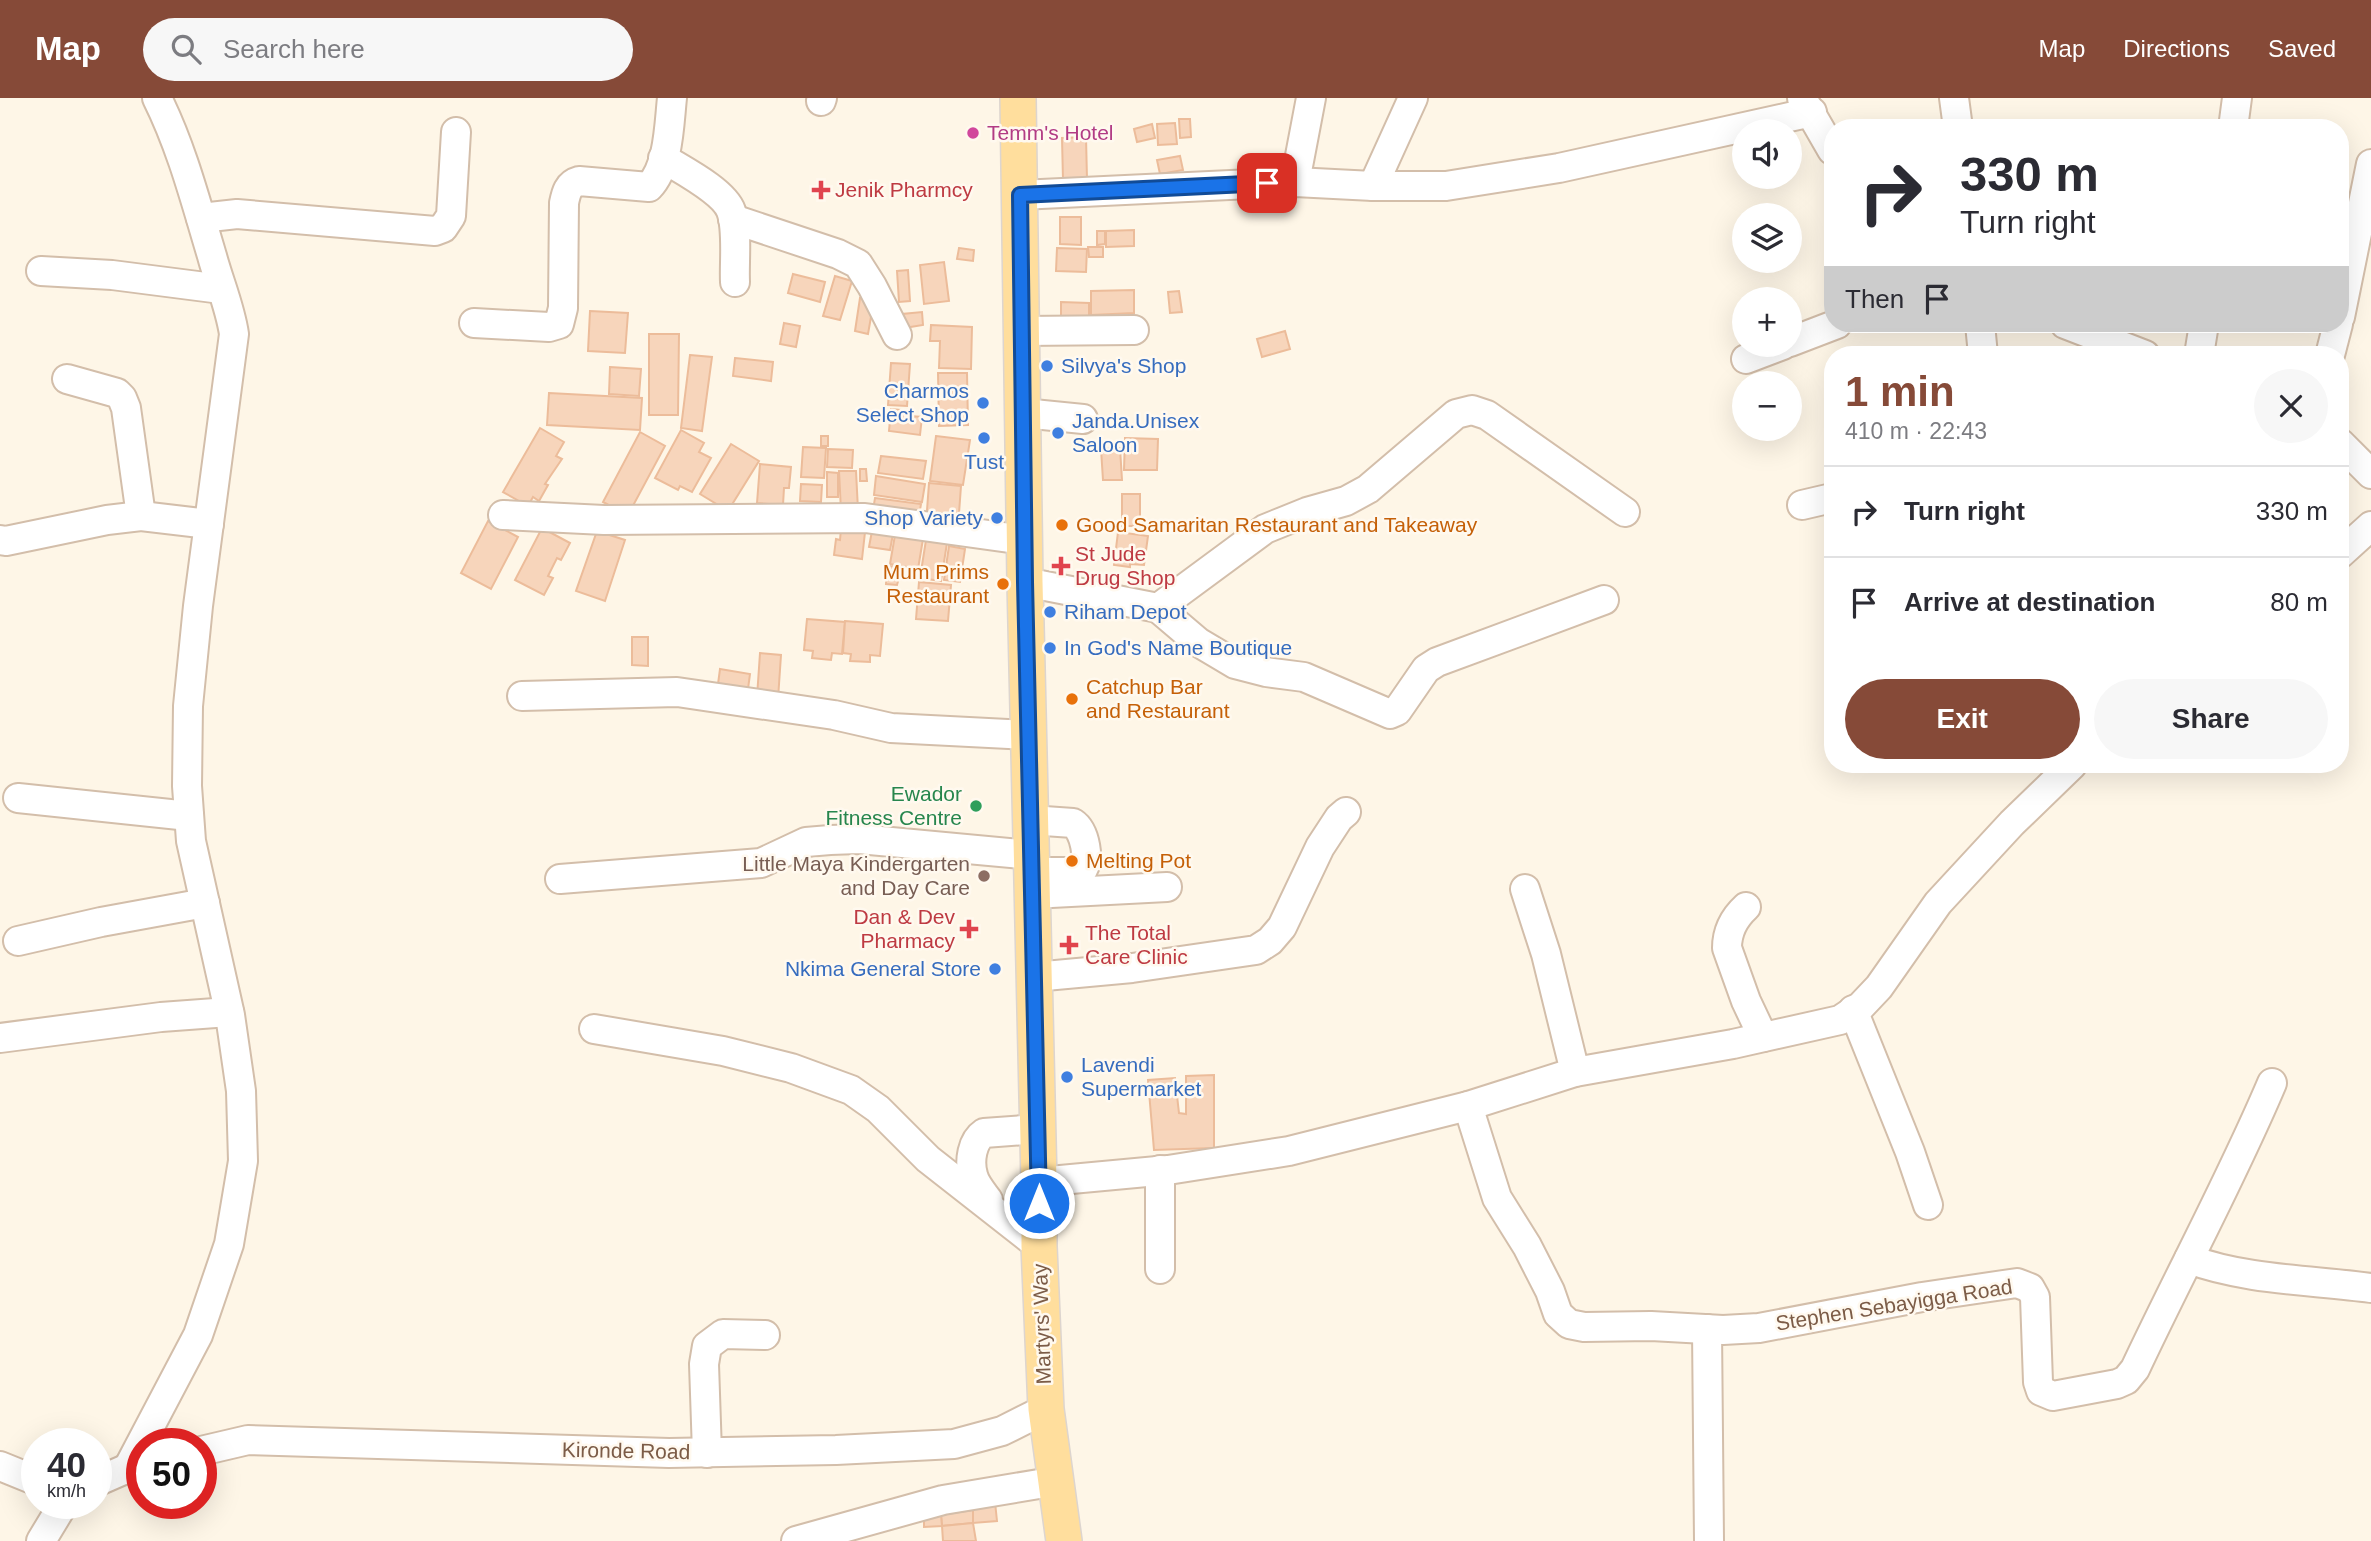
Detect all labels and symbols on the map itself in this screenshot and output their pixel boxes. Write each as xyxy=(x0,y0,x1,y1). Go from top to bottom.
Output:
place label: Temm's Hotel xyxy=(987,121,1114,144)
marker: Temm's Hotel xyxy=(965,125,981,141)
pin xyxy=(1237,153,1297,213)
place label: Jenik Pharmcy xyxy=(835,178,973,201)
marker: Jenik Pharmcy xyxy=(813,182,829,198)
place label: Silvya's Shop xyxy=(1061,354,1186,377)
marker: Silvya's Shop xyxy=(1039,358,1055,374)
place label: Charmos Select Shop xyxy=(856,379,969,426)
marker: Charmos Select Shop xyxy=(975,395,991,411)
place label: Janda.Unisex Saloon xyxy=(1072,409,1200,456)
marker: Janda.Unisex Saloon xyxy=(1050,425,1066,441)
marker: Tust xyxy=(976,430,992,446)
place label: Tust xyxy=(964,450,1004,473)
place label: Shop Variety xyxy=(864,506,983,529)
marker: Shop Variety xyxy=(989,510,1005,526)
place label: Good Samaritan Restaurant and Takeaway xyxy=(1076,513,1478,536)
marker: Good Samaritan Restaurant and Takeaway xyxy=(1054,517,1070,533)
place label: St Jude Drug Shop xyxy=(1075,542,1175,589)
marker: St Jude Drug Shop xyxy=(1053,558,1069,574)
place label: Mum Prims Restaurant xyxy=(883,560,989,607)
marker: Mum Prims Restaurant xyxy=(995,576,1011,592)
place label: Riham Depot xyxy=(1064,600,1187,623)
marker: Riham Depot xyxy=(1042,604,1058,620)
place label: In God's Name Boutique xyxy=(1064,636,1292,659)
marker: In God's Name Boutique xyxy=(1042,640,1058,656)
place label: Catchup Bar and Restaurant xyxy=(1086,675,1230,722)
marker: Catchup Bar and Restaurant xyxy=(1064,691,1080,707)
place label: Ewador Fitness Centre xyxy=(825,782,962,829)
marker: Ewador Fitness Centre xyxy=(968,798,984,814)
place label: Melting Pot xyxy=(1086,849,1191,872)
place label: Little Maya Kindergarten and Day Care xyxy=(742,852,970,899)
marker: Melting Pot xyxy=(1064,853,1080,869)
marker: Little Maya Kindergarten and Day Care xyxy=(976,868,992,884)
place label: Dan & Dev Pharmacy xyxy=(853,905,955,952)
marker: Dan & Dev Pharmacy xyxy=(961,921,977,937)
place label: The Total Care Clinic xyxy=(1085,921,1188,968)
marker: The Total Care Clinic xyxy=(1059,935,1079,955)
place label: Nkima General Store xyxy=(785,957,981,980)
marker: Nkima General Store xyxy=(987,961,1003,977)
place label: Lavendi Supermarket xyxy=(1081,1053,1201,1100)
marker: Lavendi Supermarket xyxy=(1059,1069,1075,1085)
position arrow xyxy=(1002,1166,1076,1240)
street label: Martyrs' Way xyxy=(1028,1263,1055,1385)
street label: Stephen Sebayigga Road xyxy=(1774,1274,2014,1335)
speed limit sign: 50 xyxy=(126,1428,217,1519)
street label: Kironde Road xyxy=(562,1438,690,1463)

